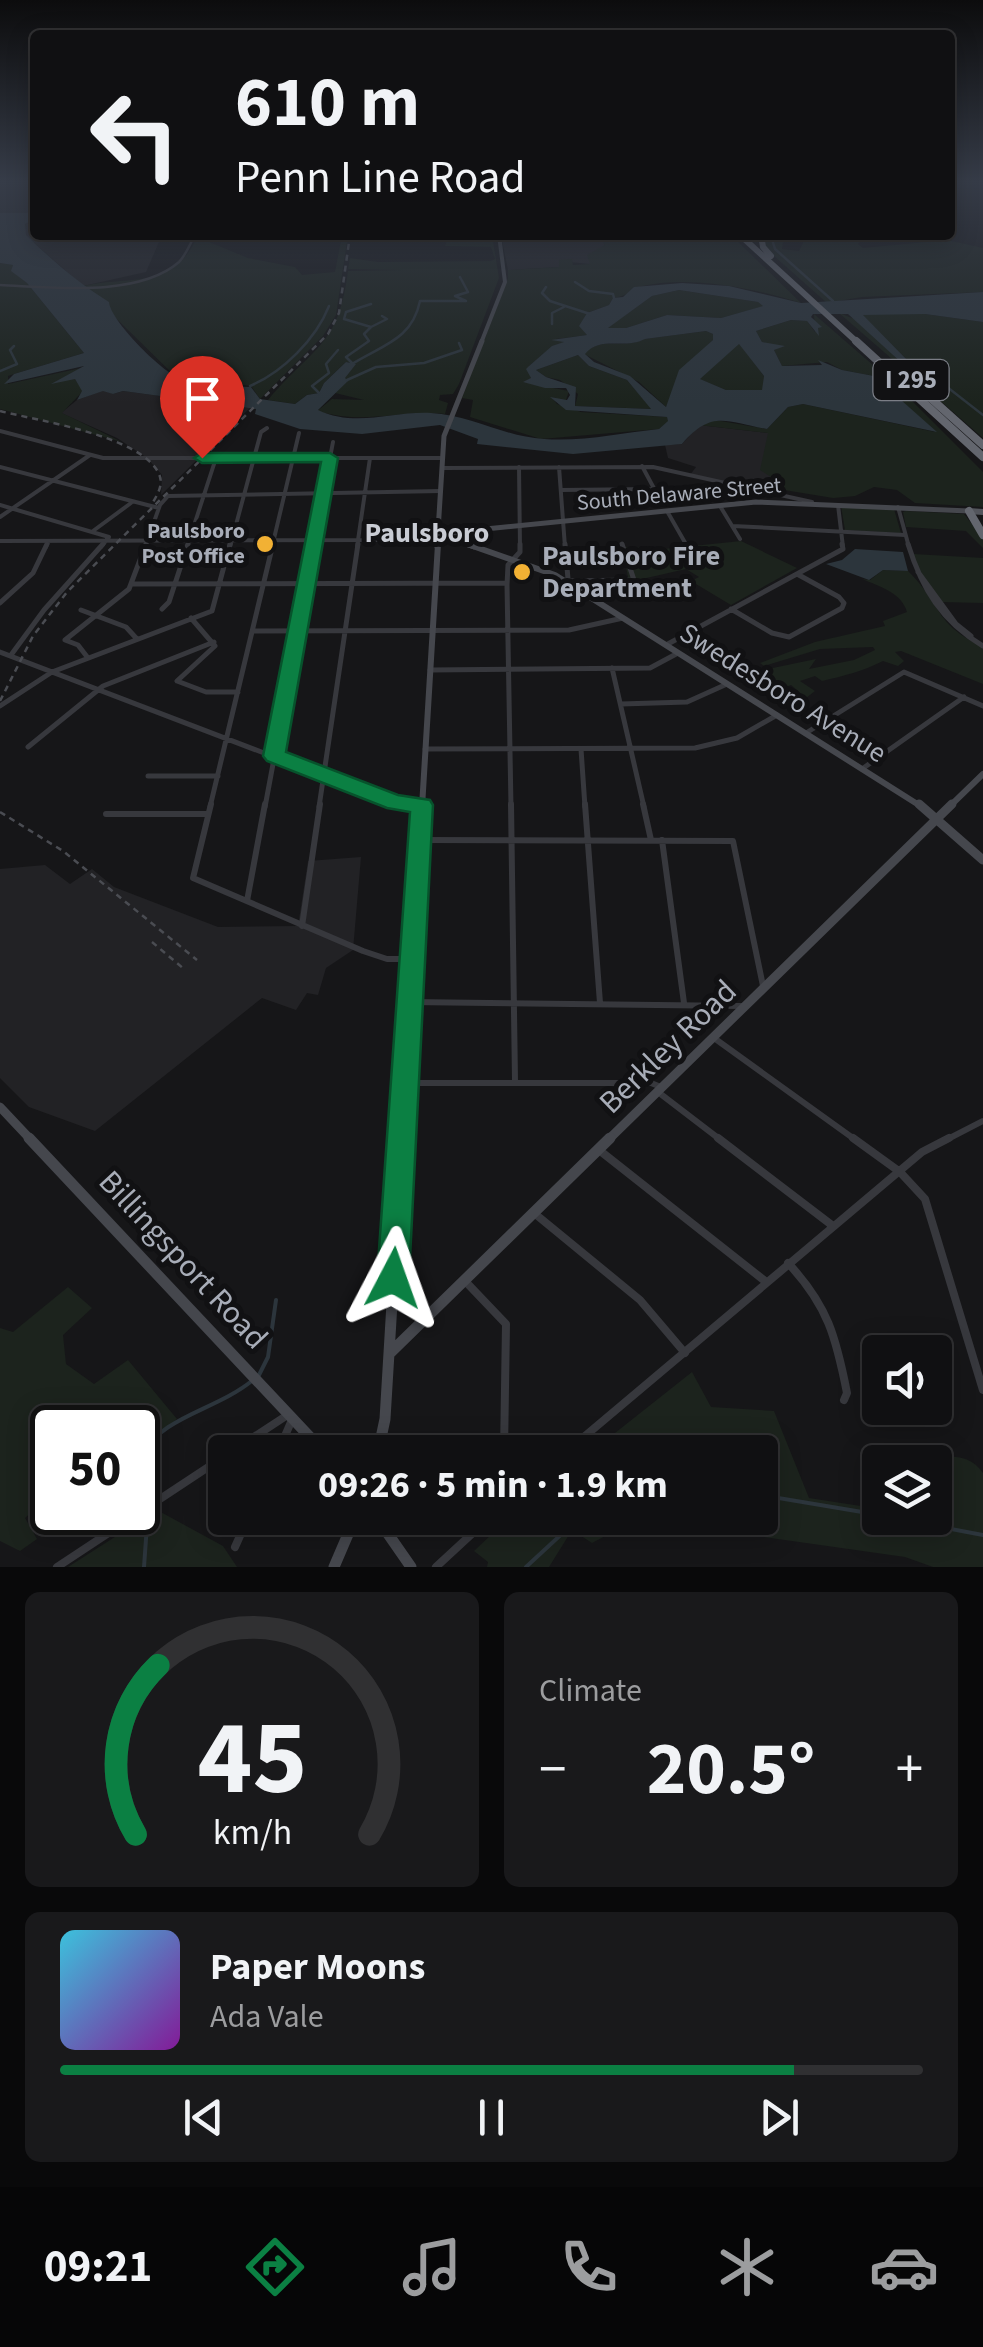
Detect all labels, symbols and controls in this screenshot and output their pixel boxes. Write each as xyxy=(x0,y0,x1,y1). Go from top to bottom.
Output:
text: 610 m xyxy=(235,53,420,153)
icon: left xyxy=(70,70,200,200)
text: Penn Line Road xyxy=(235,146,525,210)
pin xyxy=(160,356,245,459)
road number: I 295 xyxy=(874,360,948,400)
icon: arrive xyxy=(175,371,230,426)
street label: South Delaware Street xyxy=(575,469,783,519)
district label: Paulsboro xyxy=(365,513,489,553)
place label: Paulsboro Post Office xyxy=(141,515,245,572)
marker: Paulsboro Post Office xyxy=(254,533,276,555)
place label: Paulsboro Fire Department xyxy=(542,536,720,608)
marker: Paulsboro Fire Department xyxy=(511,561,533,583)
street label: Swedesboro Avenue xyxy=(672,613,894,773)
street label: Berkley Road xyxy=(589,969,747,1125)
street label: Billingsport Road xyxy=(88,1160,278,1360)
position arrow xyxy=(341,1226,445,1330)
map controls xyxy=(862,1335,952,1535)
button: sound xyxy=(862,1335,952,1425)
speed limit sign: 50 xyxy=(30,1405,160,1535)
button: layers xyxy=(862,1445,952,1535)
text: 09:26 · 5 min · 1.9 km xyxy=(318,1458,668,1512)
text: Climate xyxy=(539,1668,642,1714)
text: 45 xyxy=(197,1686,307,1834)
text: 20.5° xyxy=(647,1716,815,1823)
text: − xyxy=(539,1731,566,1809)
text: + xyxy=(896,1731,923,1809)
text: km/h xyxy=(212,1807,292,1858)
text: Paper Moons xyxy=(210,1940,425,1994)
text: Ada Vale xyxy=(210,1994,324,2040)
icon: previous xyxy=(176,2090,231,2145)
icon: pause xyxy=(464,2090,519,2145)
icon: next xyxy=(752,2090,807,2145)
icon: directions xyxy=(240,2232,310,2302)
icon: music xyxy=(397,2232,467,2302)
icon: phone xyxy=(554,2232,624,2302)
icon: climate xyxy=(712,2232,782,2302)
icon: car xyxy=(869,2232,939,2302)
text: 09:21 xyxy=(44,2235,152,2299)

